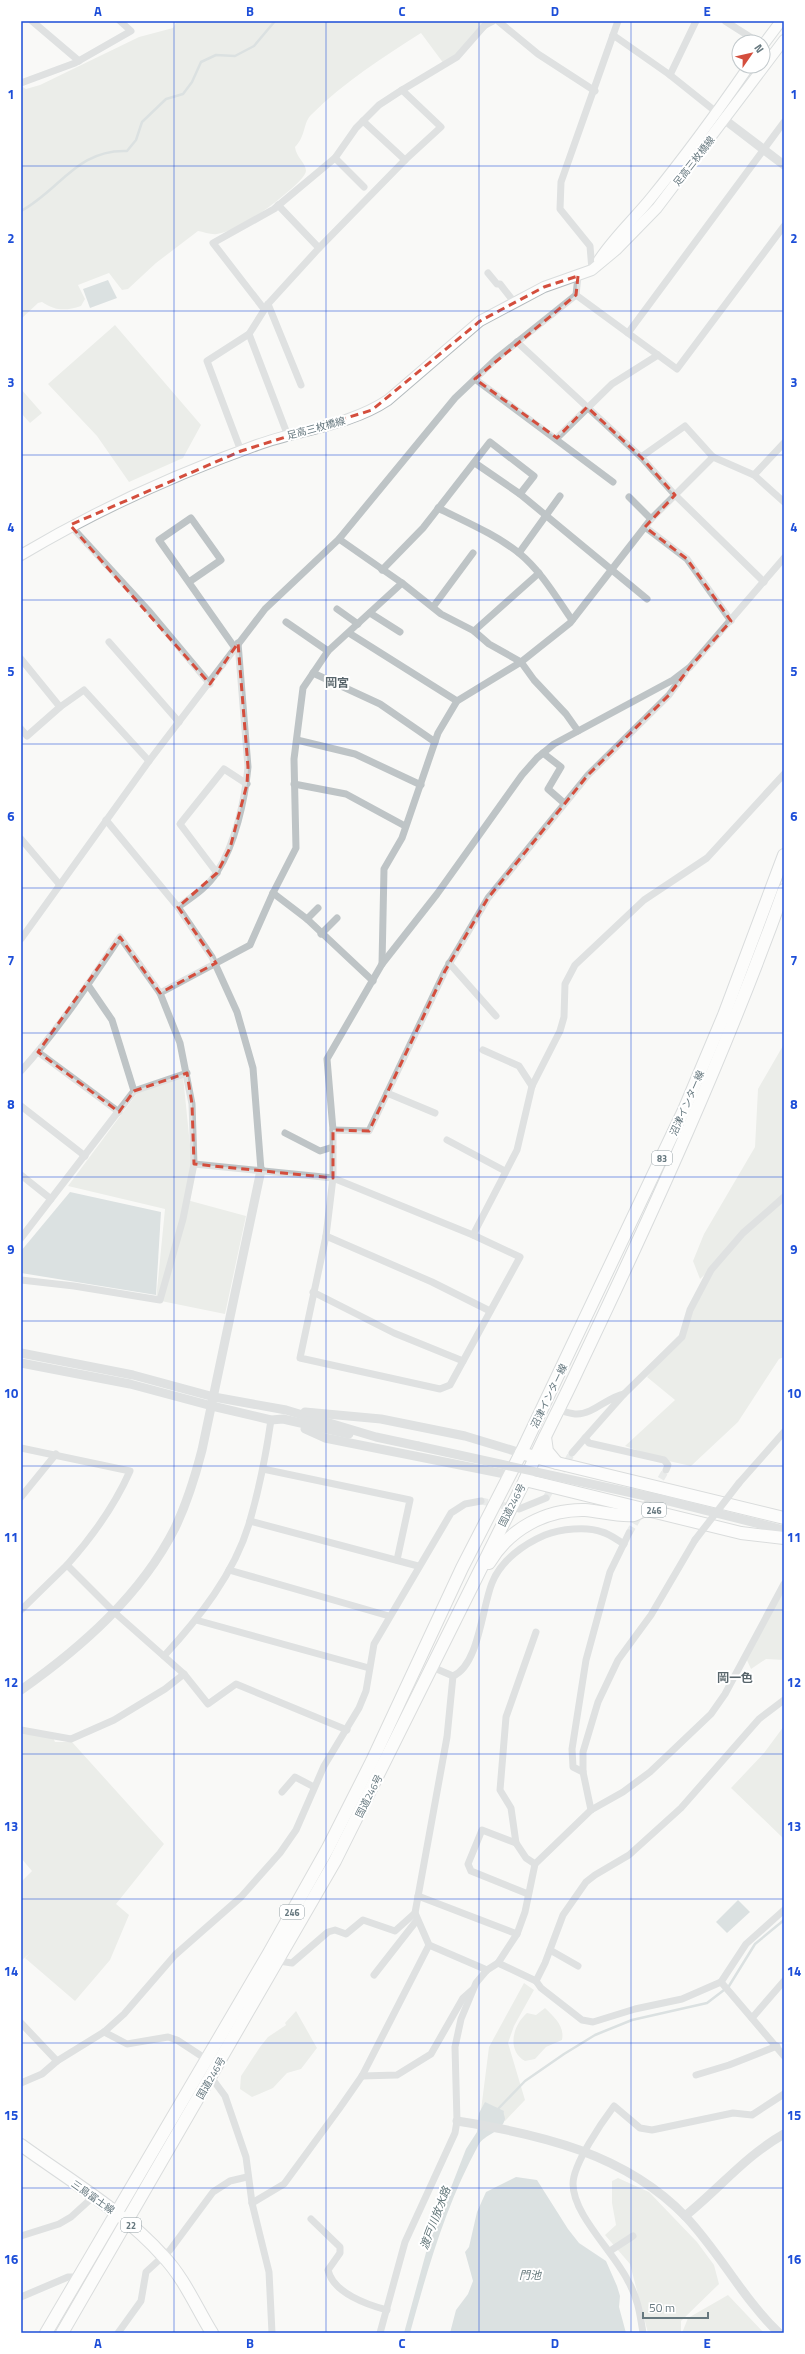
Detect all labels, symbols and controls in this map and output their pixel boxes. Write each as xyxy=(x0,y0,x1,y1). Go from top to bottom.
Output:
text: A xyxy=(94,1,102,21)
text: B xyxy=(246,1,254,21)
text: C xyxy=(398,1,406,21)
text: D xyxy=(551,1,559,21)
text: E xyxy=(703,1,711,21)
north arrow xyxy=(731,34,771,74)
text: N xyxy=(751,41,768,56)
text: 1 xyxy=(7,84,15,104)
text: 1 xyxy=(790,84,798,104)
street label: 足高三枚橋線 xyxy=(670,133,718,189)
text: 2 xyxy=(7,228,15,248)
text: 2 xyxy=(790,228,798,248)
text: 3 xyxy=(7,372,15,392)
text: 3 xyxy=(790,372,798,392)
street label: 足高三枚橋線 xyxy=(285,413,347,443)
text: 4 xyxy=(7,517,15,537)
text: 4 xyxy=(790,517,798,537)
text: 5 xyxy=(7,661,15,681)
text: 5 xyxy=(790,661,798,681)
district label: 岡宮 xyxy=(325,673,349,692)
text: 6 xyxy=(7,806,15,826)
text: 6 xyxy=(790,806,798,826)
text: 7 xyxy=(7,950,15,970)
text: 7 xyxy=(790,950,798,970)
street label: 沼津インター線 xyxy=(666,1068,708,1138)
text: 8 xyxy=(7,1094,15,1114)
text: 8 xyxy=(790,1094,798,1114)
road number: 83 xyxy=(652,1151,672,1165)
text: 9 xyxy=(7,1239,15,1259)
text: 9 xyxy=(790,1239,798,1259)
street label: 沼津インター線 xyxy=(527,1361,571,1431)
text: 10 xyxy=(4,1383,18,1403)
text: 10 xyxy=(787,1383,801,1403)
street label: 国道246号 xyxy=(495,1481,529,1529)
road number: 246 xyxy=(642,1503,666,1517)
text: 11 xyxy=(4,1527,18,1547)
text: 11 xyxy=(787,1527,801,1547)
district label: 岡一色 xyxy=(717,1668,753,1687)
text: 12 xyxy=(4,1672,18,1692)
text: 12 xyxy=(787,1672,801,1692)
street label: 国道246号 xyxy=(352,1772,386,1820)
text: 13 xyxy=(4,1816,18,1836)
text: 13 xyxy=(787,1816,801,1836)
road number: 246 xyxy=(280,1905,304,1919)
text: 14 xyxy=(4,1961,18,1981)
text: 14 xyxy=(787,1961,801,1981)
street label: 国道246号 xyxy=(193,2054,229,2102)
text: 15 xyxy=(4,2105,18,2125)
text: 15 xyxy=(787,2105,801,2125)
street label: 三島富士線 xyxy=(68,2177,118,2217)
water label: 渡戸川放水路 xyxy=(416,2183,455,2252)
road number: 22 xyxy=(121,2218,141,2232)
text: 16 xyxy=(4,2249,18,2269)
text: 16 xyxy=(787,2249,801,2269)
water label: 門池 xyxy=(519,2267,542,2283)
scale bar xyxy=(643,2294,708,2320)
text: 50 m xyxy=(649,2298,675,2317)
text: A xyxy=(94,2333,102,2353)
text: B xyxy=(246,2333,254,2353)
text: C xyxy=(398,2333,406,2353)
text: D xyxy=(551,2333,559,2353)
text: E xyxy=(703,2333,711,2353)

